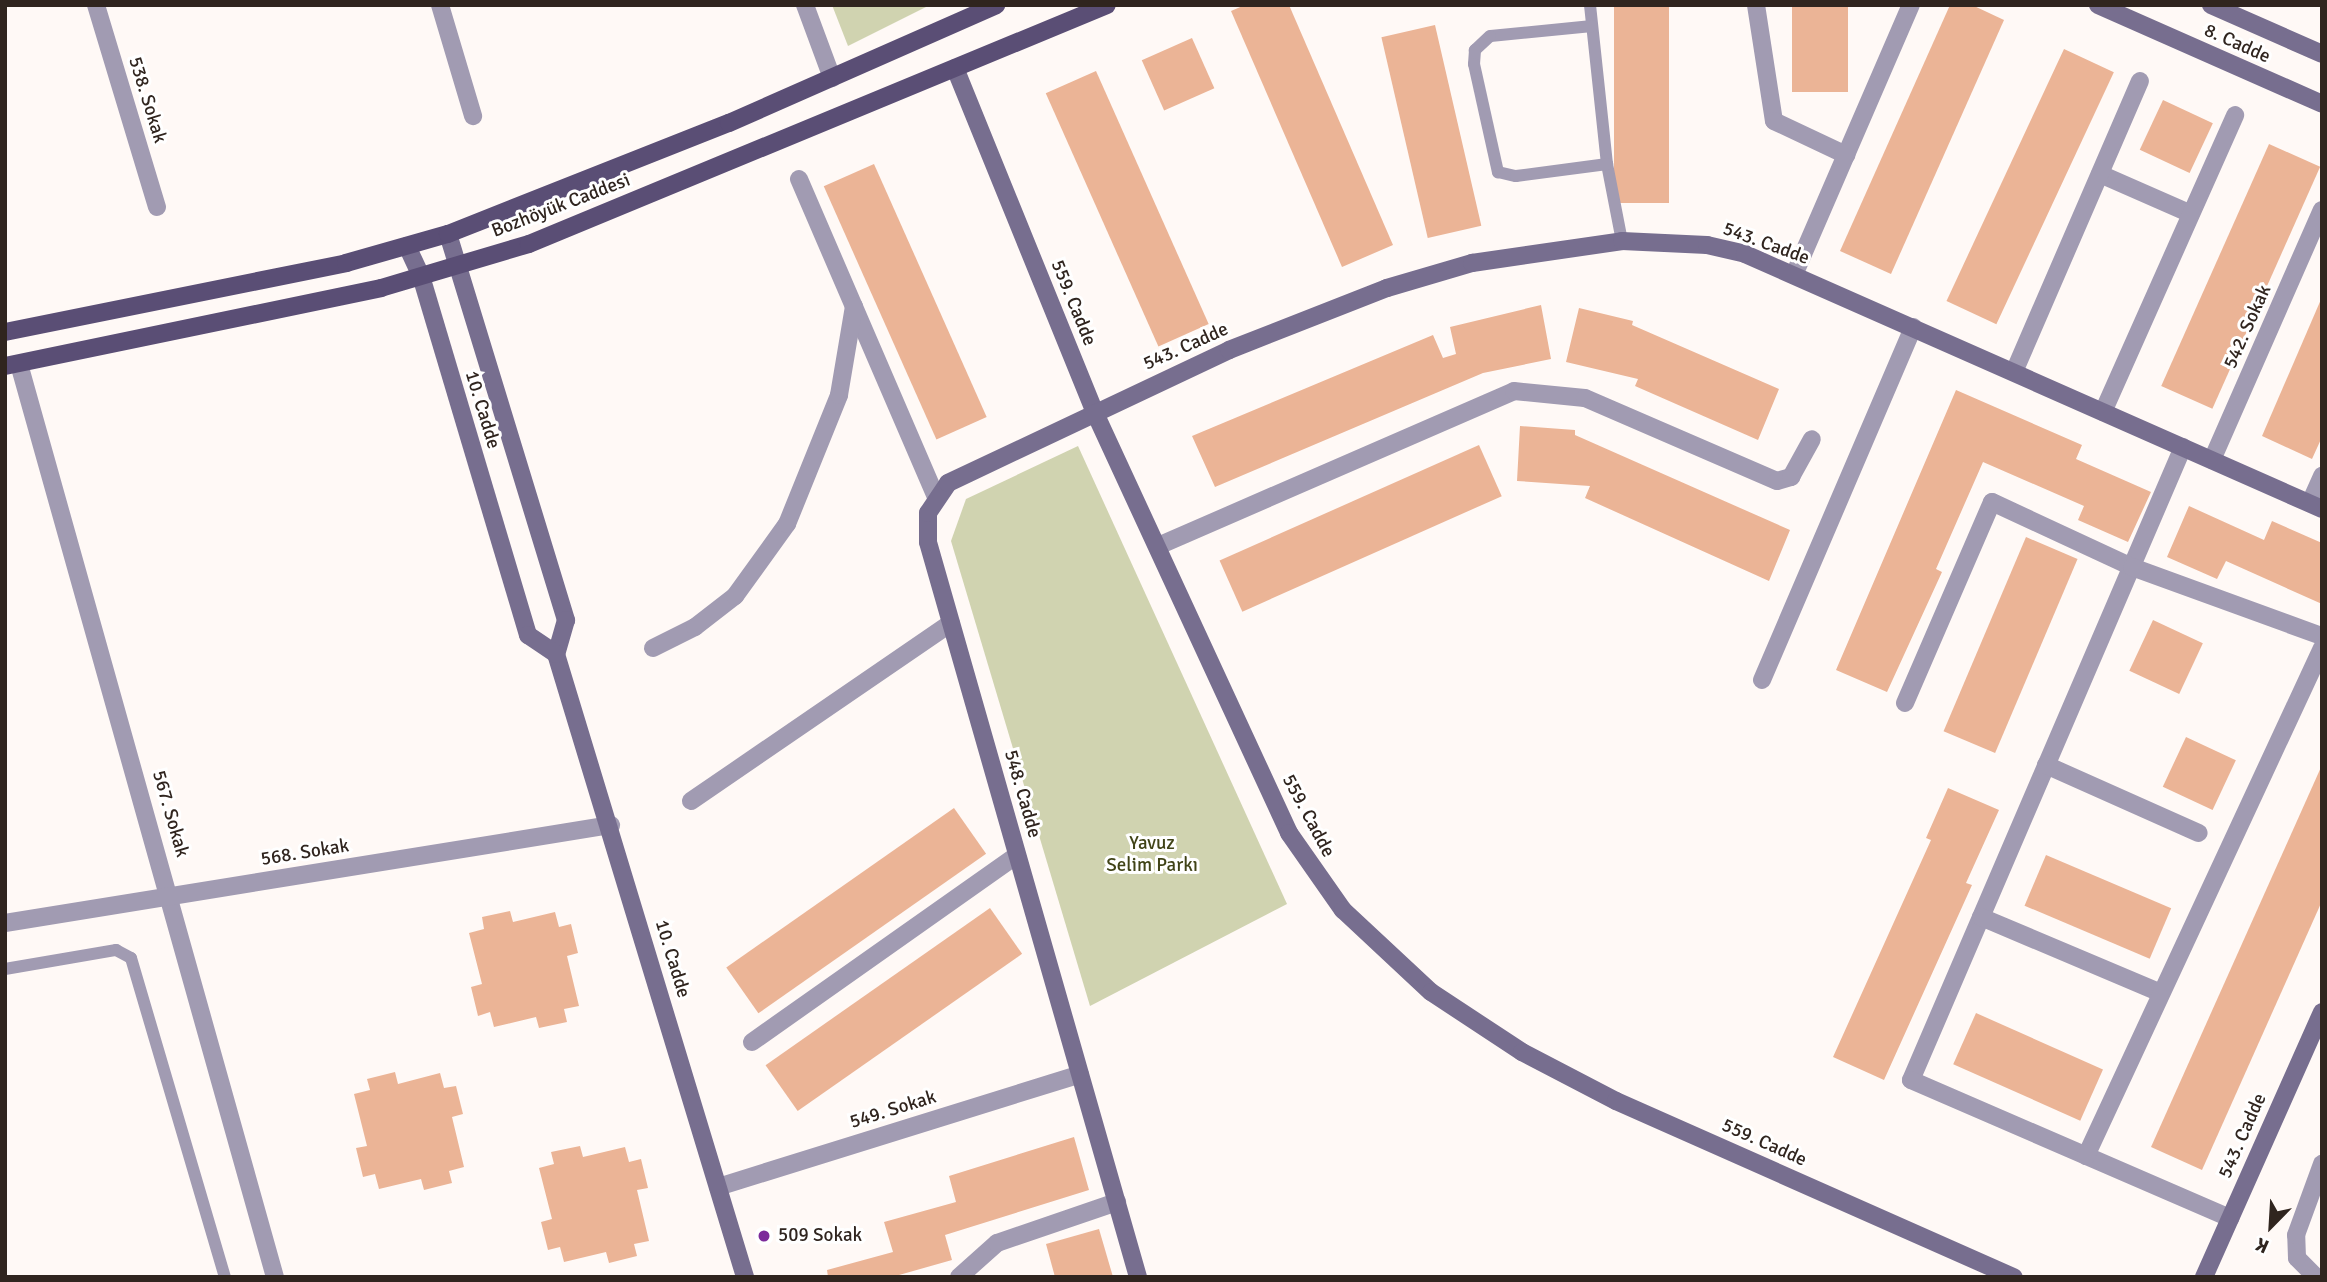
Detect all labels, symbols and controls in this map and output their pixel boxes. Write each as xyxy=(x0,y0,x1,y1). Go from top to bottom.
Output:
street label: 8. Cadde xyxy=(2200,19,2274,69)
street label: 538. Sokak xyxy=(123,54,171,146)
street label: Bozhöyük Caddesi xyxy=(489,169,633,243)
street label: 543. Cadde xyxy=(1720,218,1812,270)
street label: 559. Cadde xyxy=(1045,257,1101,349)
street label: 542. Sokak xyxy=(2219,282,2277,372)
street label: 543. Cadde xyxy=(1140,318,1232,376)
street label: 10. Cadde xyxy=(459,368,505,452)
street label: 548. Cadde xyxy=(999,747,1045,841)
street label: 567. Sokak xyxy=(147,768,193,860)
street label: 559. Cadde xyxy=(1277,771,1339,861)
park label: Yavuz Selim Parkı xyxy=(1106,833,1198,877)
street label: 568. Sokak xyxy=(259,835,351,871)
street label: 10. Cadde xyxy=(649,917,695,1001)
street label: 549. Sokak xyxy=(847,1086,939,1134)
street label: 543. Cadde xyxy=(2214,1090,2272,1182)
street label: 559. Cadde xyxy=(1718,1114,1810,1172)
north arrow xyxy=(2236,1191,2306,1261)
place label: 509 Sokak xyxy=(778,1225,862,1247)
marker: 509 Sokak xyxy=(756,1228,772,1244)
text: K xyxy=(2252,1232,2273,1259)

